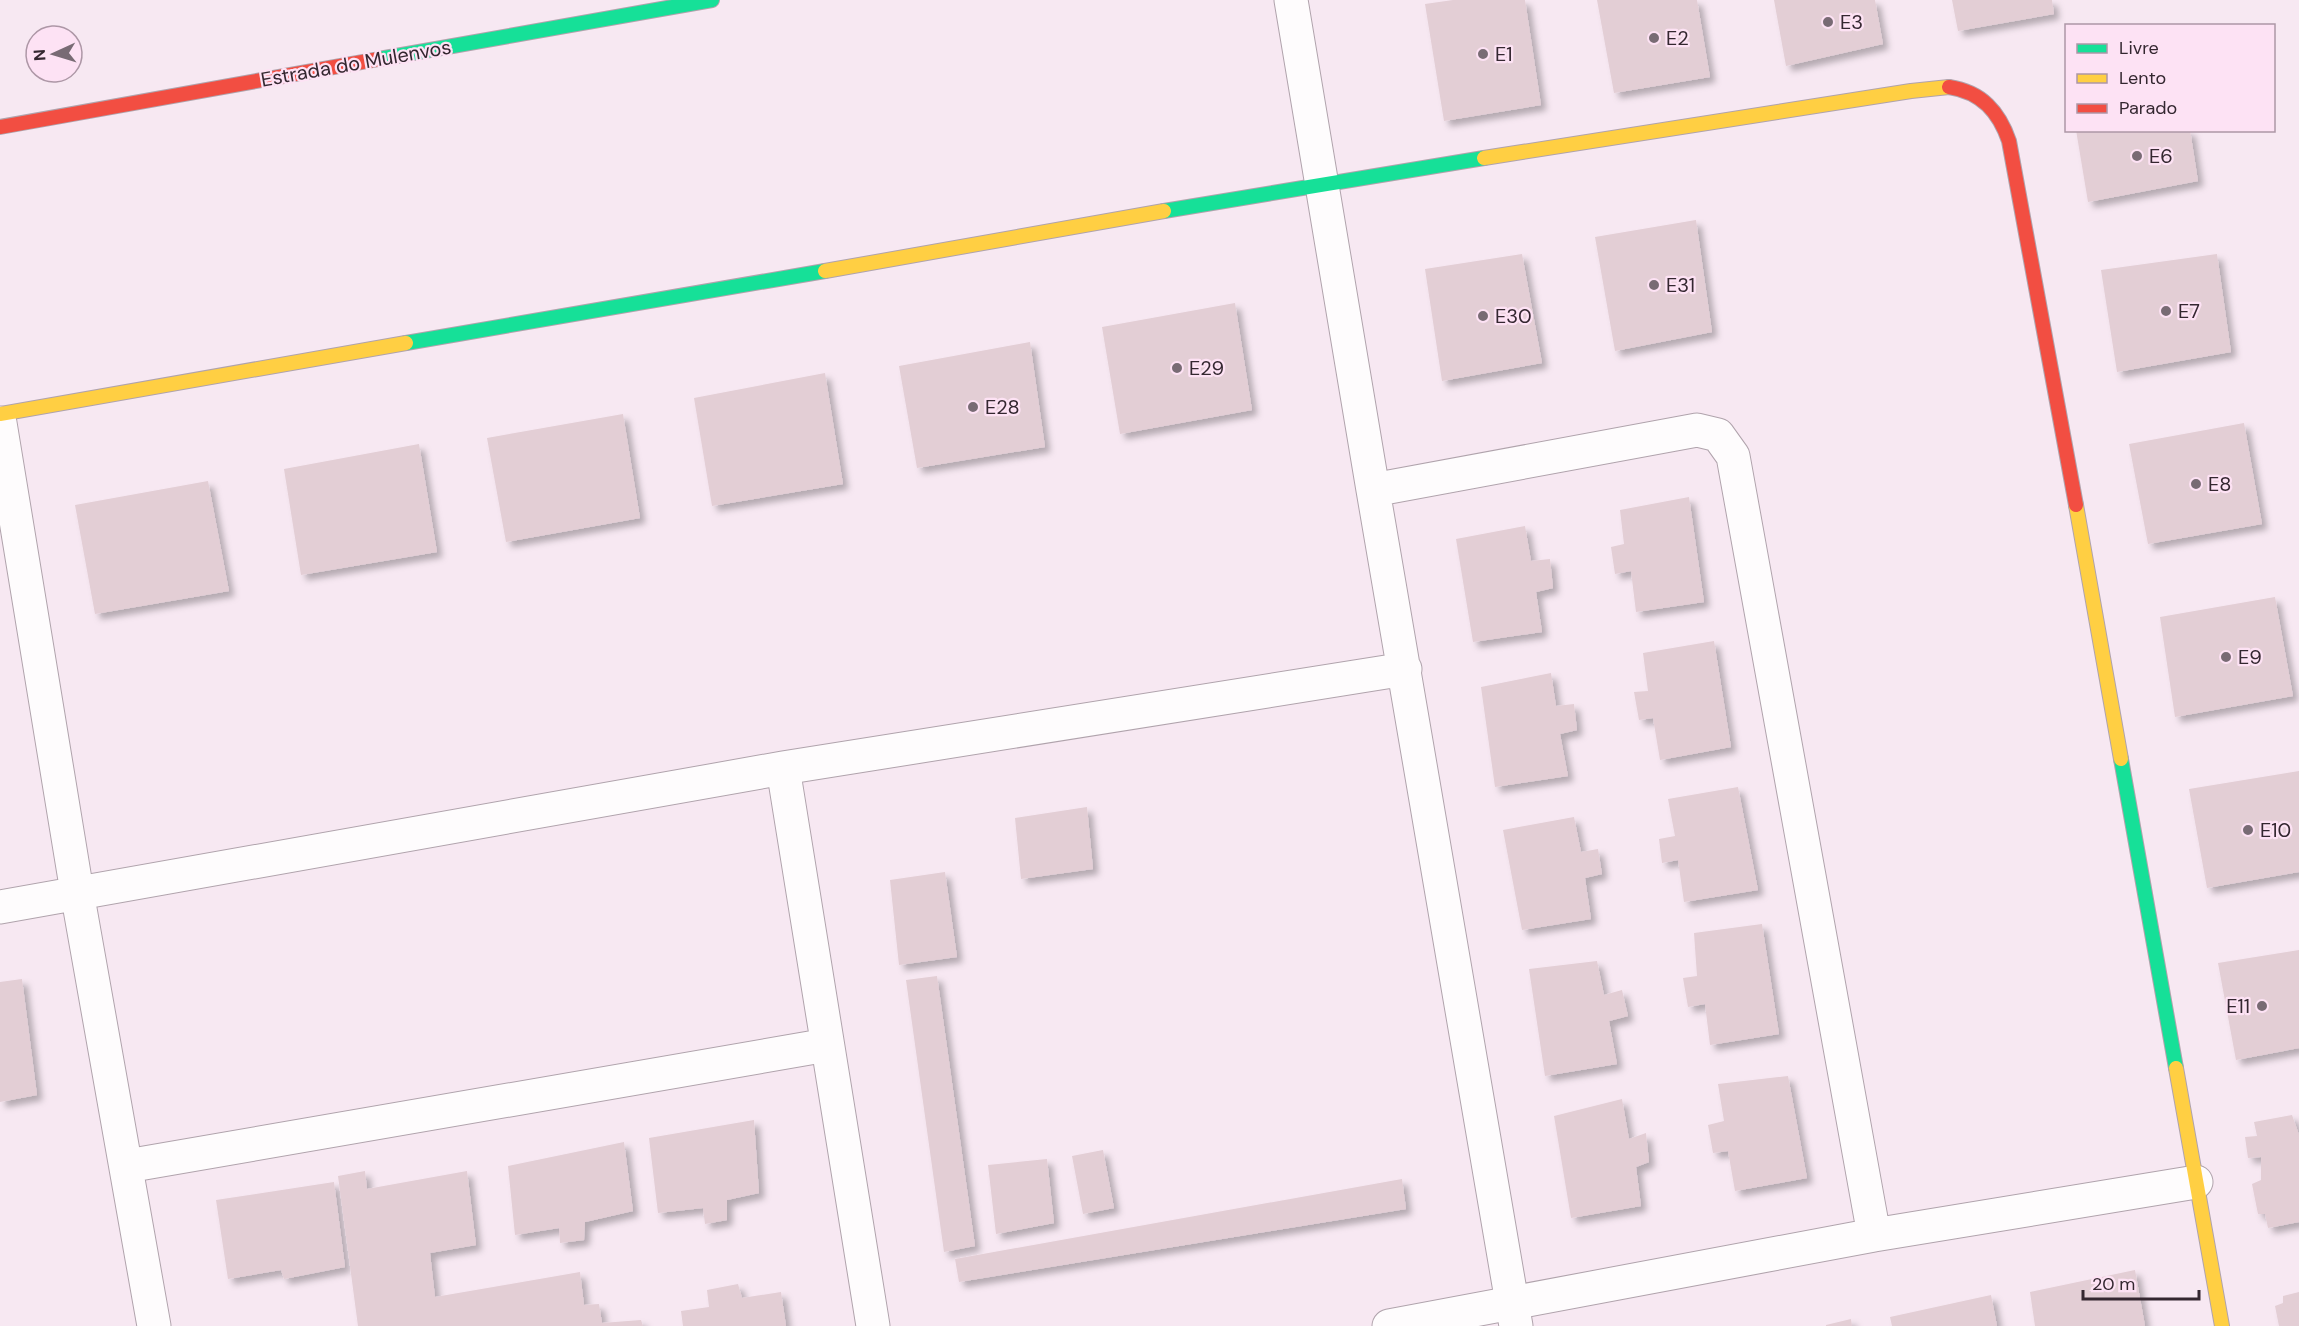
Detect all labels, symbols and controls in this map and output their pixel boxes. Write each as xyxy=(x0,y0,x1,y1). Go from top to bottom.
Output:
place label: E3 xyxy=(1840,9,1863,35)
marker: E3 xyxy=(1821,15,1835,29)
north arrow xyxy=(24,24,84,84)
legend xyxy=(2065,24,2275,132)
place label: E2 xyxy=(1666,25,1689,51)
marker: E2 xyxy=(1647,31,1661,45)
street label: Estrada do Mulenvos xyxy=(259,33,453,93)
text: Livre xyxy=(2119,36,2159,60)
place label: E1 xyxy=(1495,41,1513,67)
marker: E1 xyxy=(1476,47,1490,61)
text: N xyxy=(29,48,50,62)
text: Lento xyxy=(2119,66,2166,90)
text: Parado xyxy=(2119,96,2177,120)
place label: E6 xyxy=(2149,143,2173,169)
marker: E6 xyxy=(2130,149,2144,163)
place label: E31 xyxy=(1666,272,1695,298)
marker: E31 xyxy=(1647,278,1661,292)
place label: E7 xyxy=(2178,298,2200,324)
place label: E30 xyxy=(1495,303,1532,329)
marker: E7 xyxy=(2159,304,2173,318)
marker: E30 xyxy=(1476,309,1490,323)
place label: E29 xyxy=(1189,355,1224,381)
marker: E29 xyxy=(1170,361,1184,375)
place label: E28 xyxy=(985,394,1020,420)
marker: E28 xyxy=(966,400,980,414)
place label: E8 xyxy=(2208,471,2231,497)
marker: E8 xyxy=(2189,477,2203,491)
place label: E9 xyxy=(2238,644,2262,670)
marker: E9 xyxy=(2219,650,2233,664)
place label: E10 xyxy=(2260,817,2291,843)
marker: E10 xyxy=(2241,823,2255,837)
place label: E11 xyxy=(2226,993,2250,1019)
marker: E11 xyxy=(2255,999,2269,1013)
scale bar xyxy=(2083,1263,2198,1301)
text: 20 m xyxy=(2092,1272,2135,1296)

